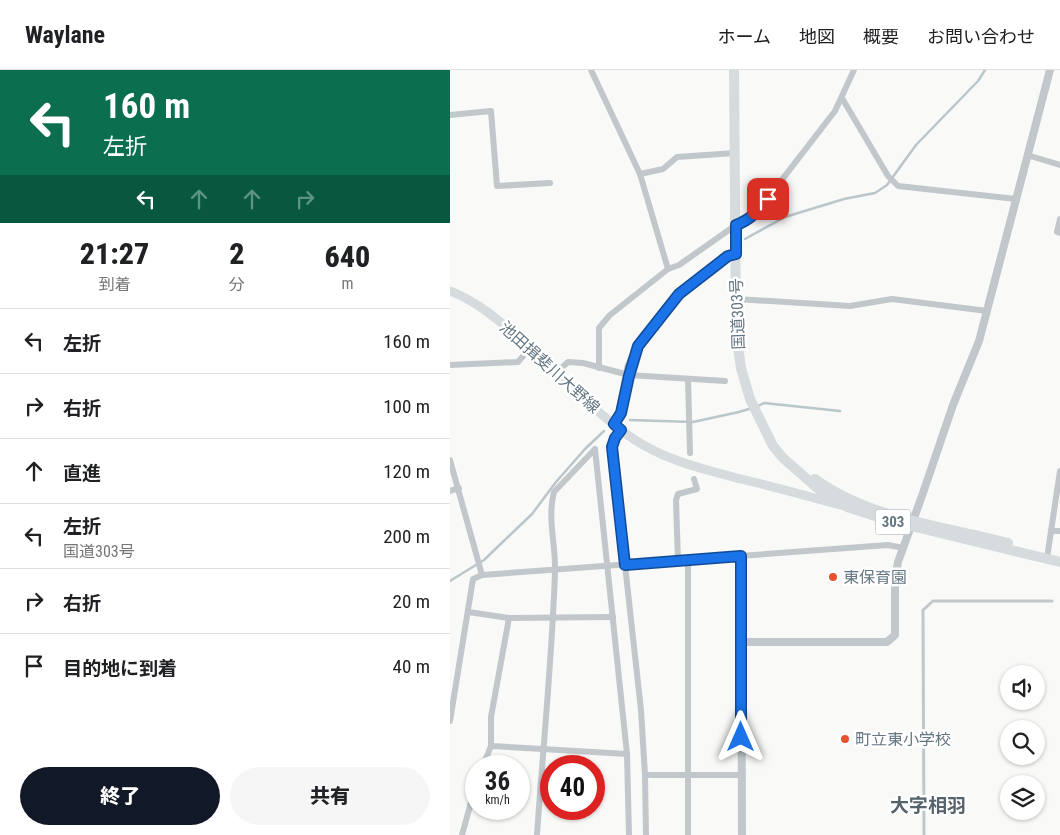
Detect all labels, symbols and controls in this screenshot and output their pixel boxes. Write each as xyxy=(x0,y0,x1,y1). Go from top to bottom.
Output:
text: Waylane xyxy=(25,21,105,49)
text: ホーム xyxy=(718,26,771,47)
text: 地図 xyxy=(799,26,835,47)
text: 概要 xyxy=(863,26,899,47)
text: お問い合わせ xyxy=(927,26,1035,47)
text: 160 m xyxy=(103,86,190,127)
icon: left xyxy=(20,90,85,155)
text: 左折 xyxy=(103,134,147,159)
pin xyxy=(747,178,789,220)
icon: left xyxy=(132,185,160,213)
icon: ahead xyxy=(185,185,213,213)
icon: ahead xyxy=(238,185,266,213)
icon: right xyxy=(291,185,319,213)
icon: arrive xyxy=(754,185,782,213)
text: 21:27 xyxy=(80,236,149,271)
text: 2 xyxy=(229,236,244,271)
text: 640 xyxy=(325,239,370,274)
text: m xyxy=(341,274,353,293)
text: 到着 xyxy=(98,275,130,294)
text: 分 xyxy=(229,275,245,294)
street label: 国道303号 xyxy=(727,278,748,350)
street label: 池田揖斐川大野線 xyxy=(496,317,604,417)
icon: left xyxy=(20,327,48,355)
text: 160 m xyxy=(383,330,430,353)
text: 左折 xyxy=(63,332,101,355)
icon: right xyxy=(20,392,48,420)
text: 100 m xyxy=(383,395,430,418)
text: 右折 xyxy=(63,397,101,420)
icon: ahead xyxy=(20,457,48,485)
text: 120 m xyxy=(383,460,430,483)
text: 直進 xyxy=(63,462,101,485)
road number: 303 xyxy=(876,510,910,534)
text: 左折 xyxy=(63,515,101,538)
icon: left xyxy=(20,522,48,550)
text: 200 m xyxy=(383,525,430,548)
text: 国道303号 xyxy=(63,542,135,561)
place label: 東保育園 xyxy=(843,568,907,587)
marker: 東保育園 xyxy=(827,571,839,583)
icon: right xyxy=(20,587,48,615)
text: 20 m xyxy=(393,590,430,613)
text: 右折 xyxy=(63,592,101,615)
icon: arrive xyxy=(20,652,48,680)
text: 40 m xyxy=(393,655,430,678)
text: 目的地に到着 xyxy=(63,657,177,680)
map controls xyxy=(1000,665,1045,820)
button: sound xyxy=(1000,665,1045,710)
position arrow xyxy=(714,710,766,762)
button: search xyxy=(1000,720,1045,765)
place label: 町立東小学校 xyxy=(855,730,951,749)
marker: 町立東小学校 xyxy=(839,733,851,745)
speed limit sign: 40 xyxy=(540,755,605,820)
button: 終了 xyxy=(20,767,220,825)
button: 共有 xyxy=(230,767,430,825)
text: 36 xyxy=(485,767,510,796)
button: layers xyxy=(1000,775,1045,820)
text: km/h xyxy=(485,793,510,807)
district label: 大字相羽 xyxy=(890,794,966,817)

